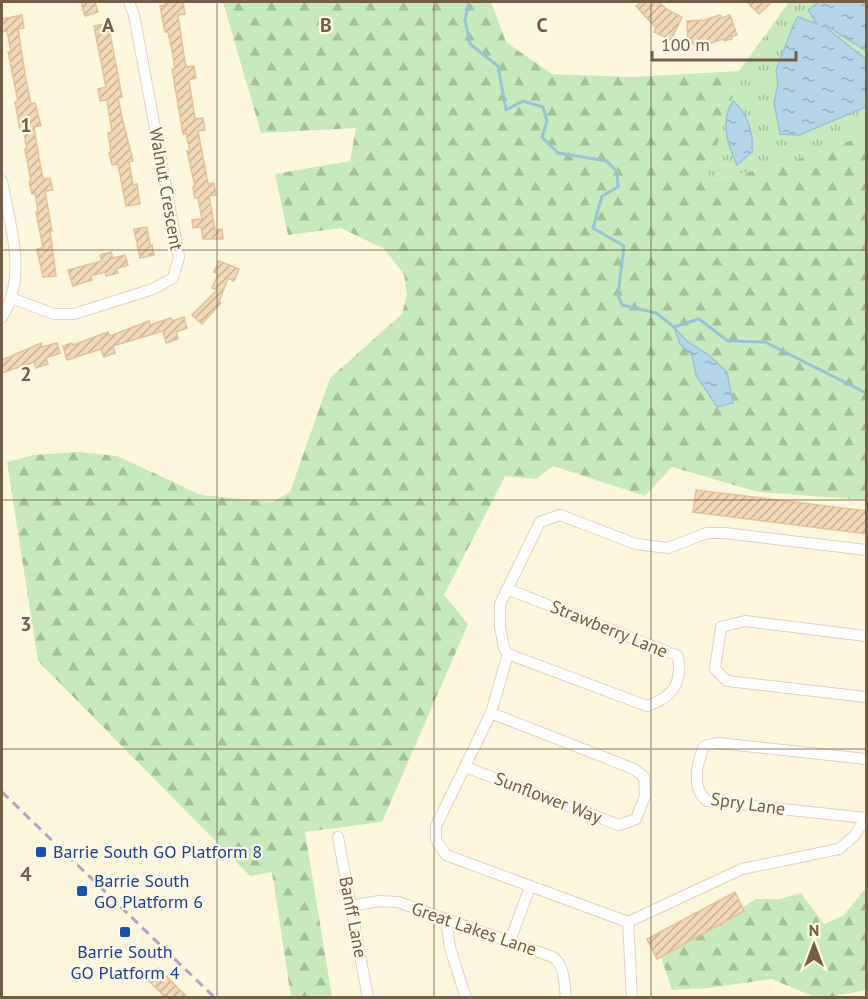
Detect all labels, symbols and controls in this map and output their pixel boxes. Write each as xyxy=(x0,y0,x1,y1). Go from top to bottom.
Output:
text: A xyxy=(102,12,115,38)
text: B xyxy=(320,12,332,38)
text: C xyxy=(536,12,548,38)
scale bar xyxy=(652,24,796,62)
text: 100 m xyxy=(661,33,710,56)
text: 1 xyxy=(20,112,32,138)
street label: Walnut Crescent xyxy=(144,126,189,252)
text: 2 xyxy=(20,361,32,387)
street label: Strawberry Lane xyxy=(547,595,671,663)
text: 3 xyxy=(20,611,32,637)
street label: Sunflower Way xyxy=(491,766,606,829)
street label: Spry Lane xyxy=(709,787,787,820)
place label: Barrie South GO Platform 8 xyxy=(53,840,262,863)
marker: Barrie South GO Platform 8 xyxy=(34,845,48,859)
text: 4 xyxy=(20,861,32,887)
place label: Barrie South GO Platform 6 xyxy=(94,869,203,913)
street label: Banff Lane xyxy=(334,874,373,960)
marker: Barrie South GO Platform 6 xyxy=(75,884,89,898)
street label: Great Lakes Lane xyxy=(409,896,540,961)
north arrow xyxy=(784,915,844,975)
text: N xyxy=(809,920,819,940)
marker: Barrie South GO Platform 4 xyxy=(118,925,132,939)
place label: Barrie South GO Platform 4 xyxy=(70,940,180,984)

